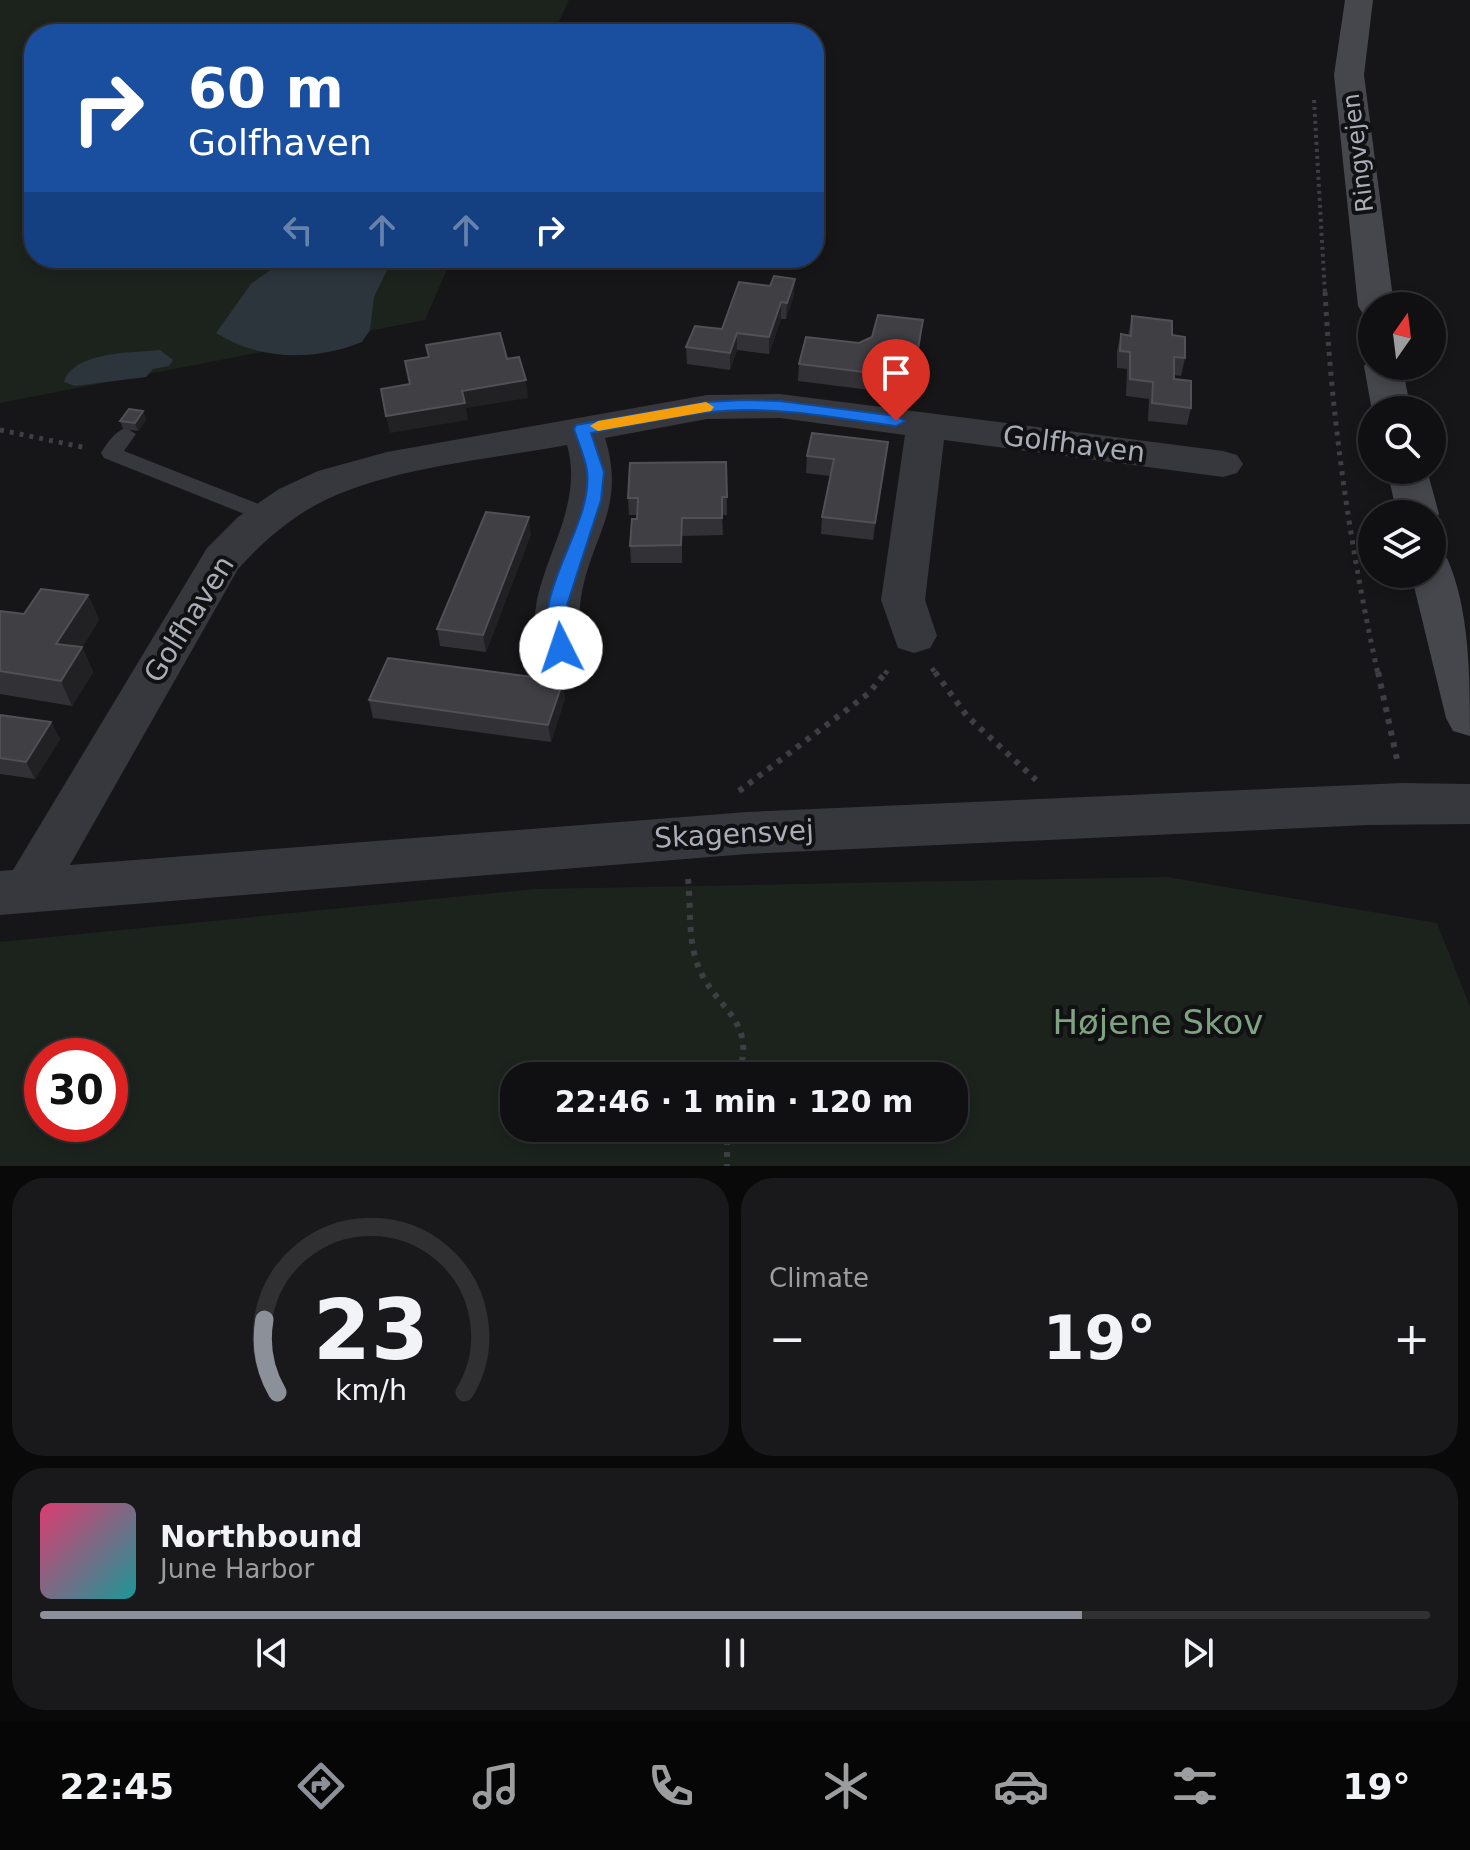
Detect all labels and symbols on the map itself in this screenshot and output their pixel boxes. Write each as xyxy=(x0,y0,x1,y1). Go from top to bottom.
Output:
street label: Ringvejen xyxy=(1337,92,1379,214)
north arrow xyxy=(1358,292,1446,380)
pin xyxy=(862,339,930,421)
street label: Golfhaven xyxy=(1001,419,1147,469)
street label: Golfhaven xyxy=(137,550,241,688)
position arrow xyxy=(519,606,603,690)
street label: Skagensvej xyxy=(653,813,815,855)
park label: Højene Skov xyxy=(1053,1002,1264,1042)
speed limit sign: 30 xyxy=(24,1038,128,1142)

